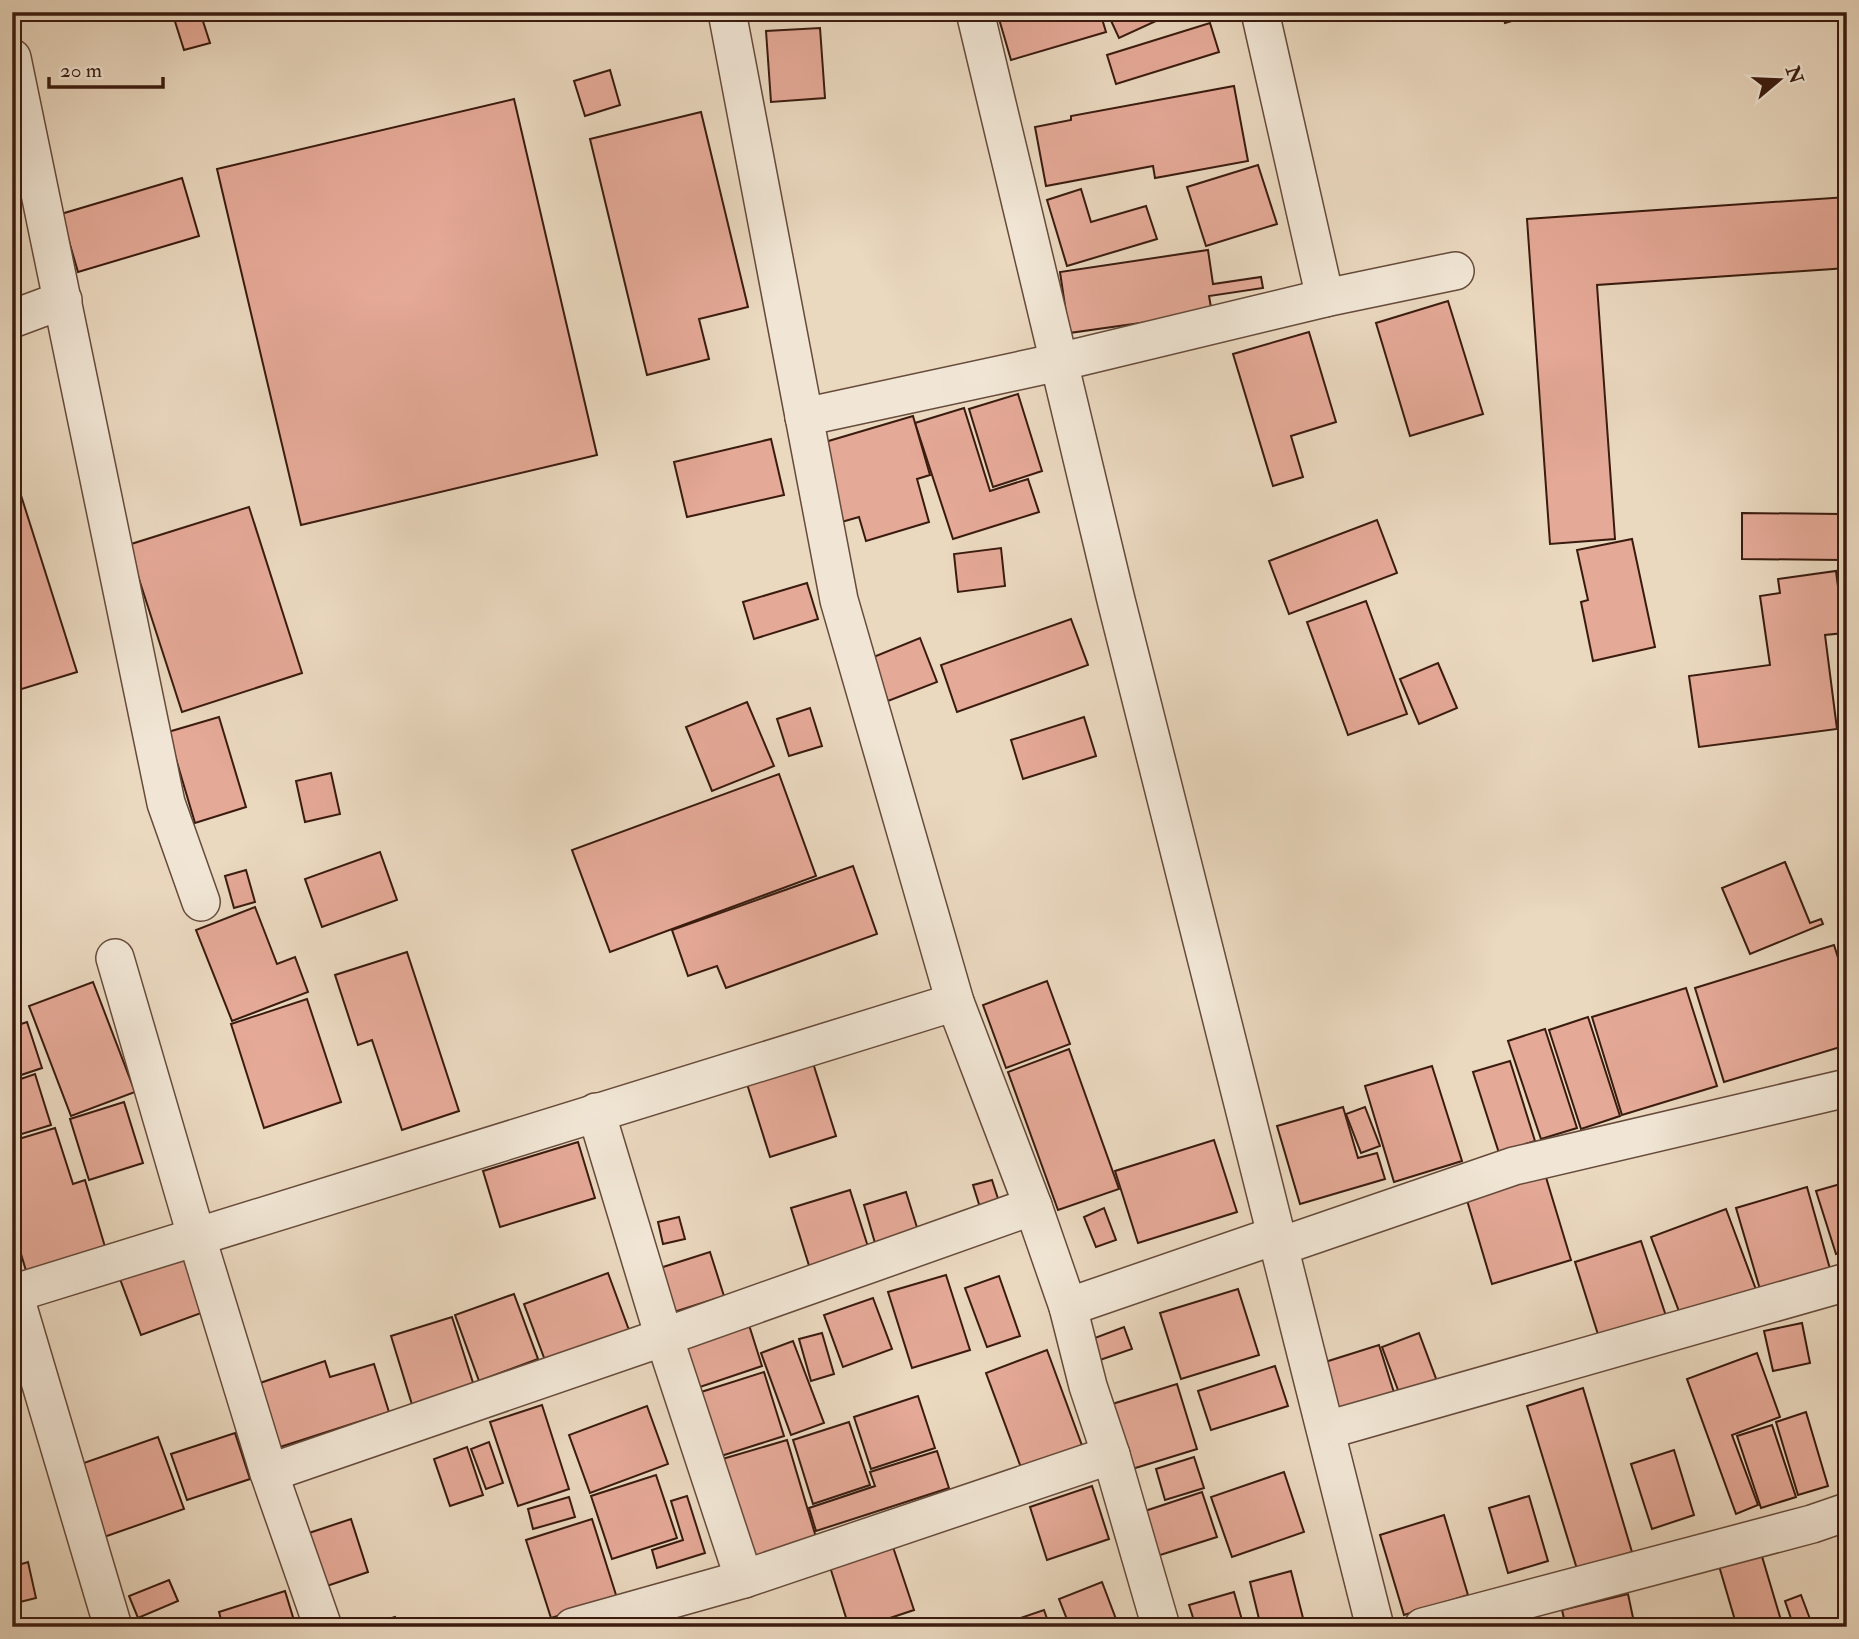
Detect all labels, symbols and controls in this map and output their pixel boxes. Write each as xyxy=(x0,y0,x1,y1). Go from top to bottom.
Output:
scale bar xyxy=(49,46,163,90)
north arrow xyxy=(1744,46,1814,116)
text: 20 m xyxy=(60,57,102,84)
text: N xyxy=(1780,62,1809,88)

